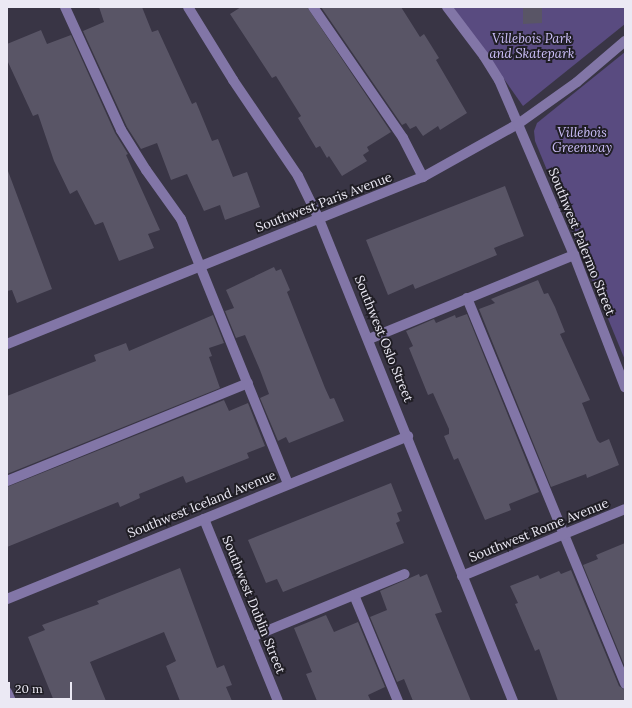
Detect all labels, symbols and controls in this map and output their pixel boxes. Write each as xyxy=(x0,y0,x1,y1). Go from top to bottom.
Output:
park label: Villebois Park and Skatepark xyxy=(489,32,575,63)
park label: Villebois Greenway xyxy=(552,126,612,157)
street label: Southwest Palermo Street xyxy=(544,166,618,318)
street label: Southwest Paris Avenue xyxy=(254,170,394,236)
street label: Southwest Oslo Street xyxy=(350,273,416,405)
street label: Southwest Iceland Avenue xyxy=(126,468,278,542)
street label: Southwest Rome Avenue xyxy=(467,496,611,566)
street label: Southwest Dublin Street xyxy=(218,534,288,676)
scale bar xyxy=(10,674,74,700)
text: 20 m xyxy=(15,681,43,696)

